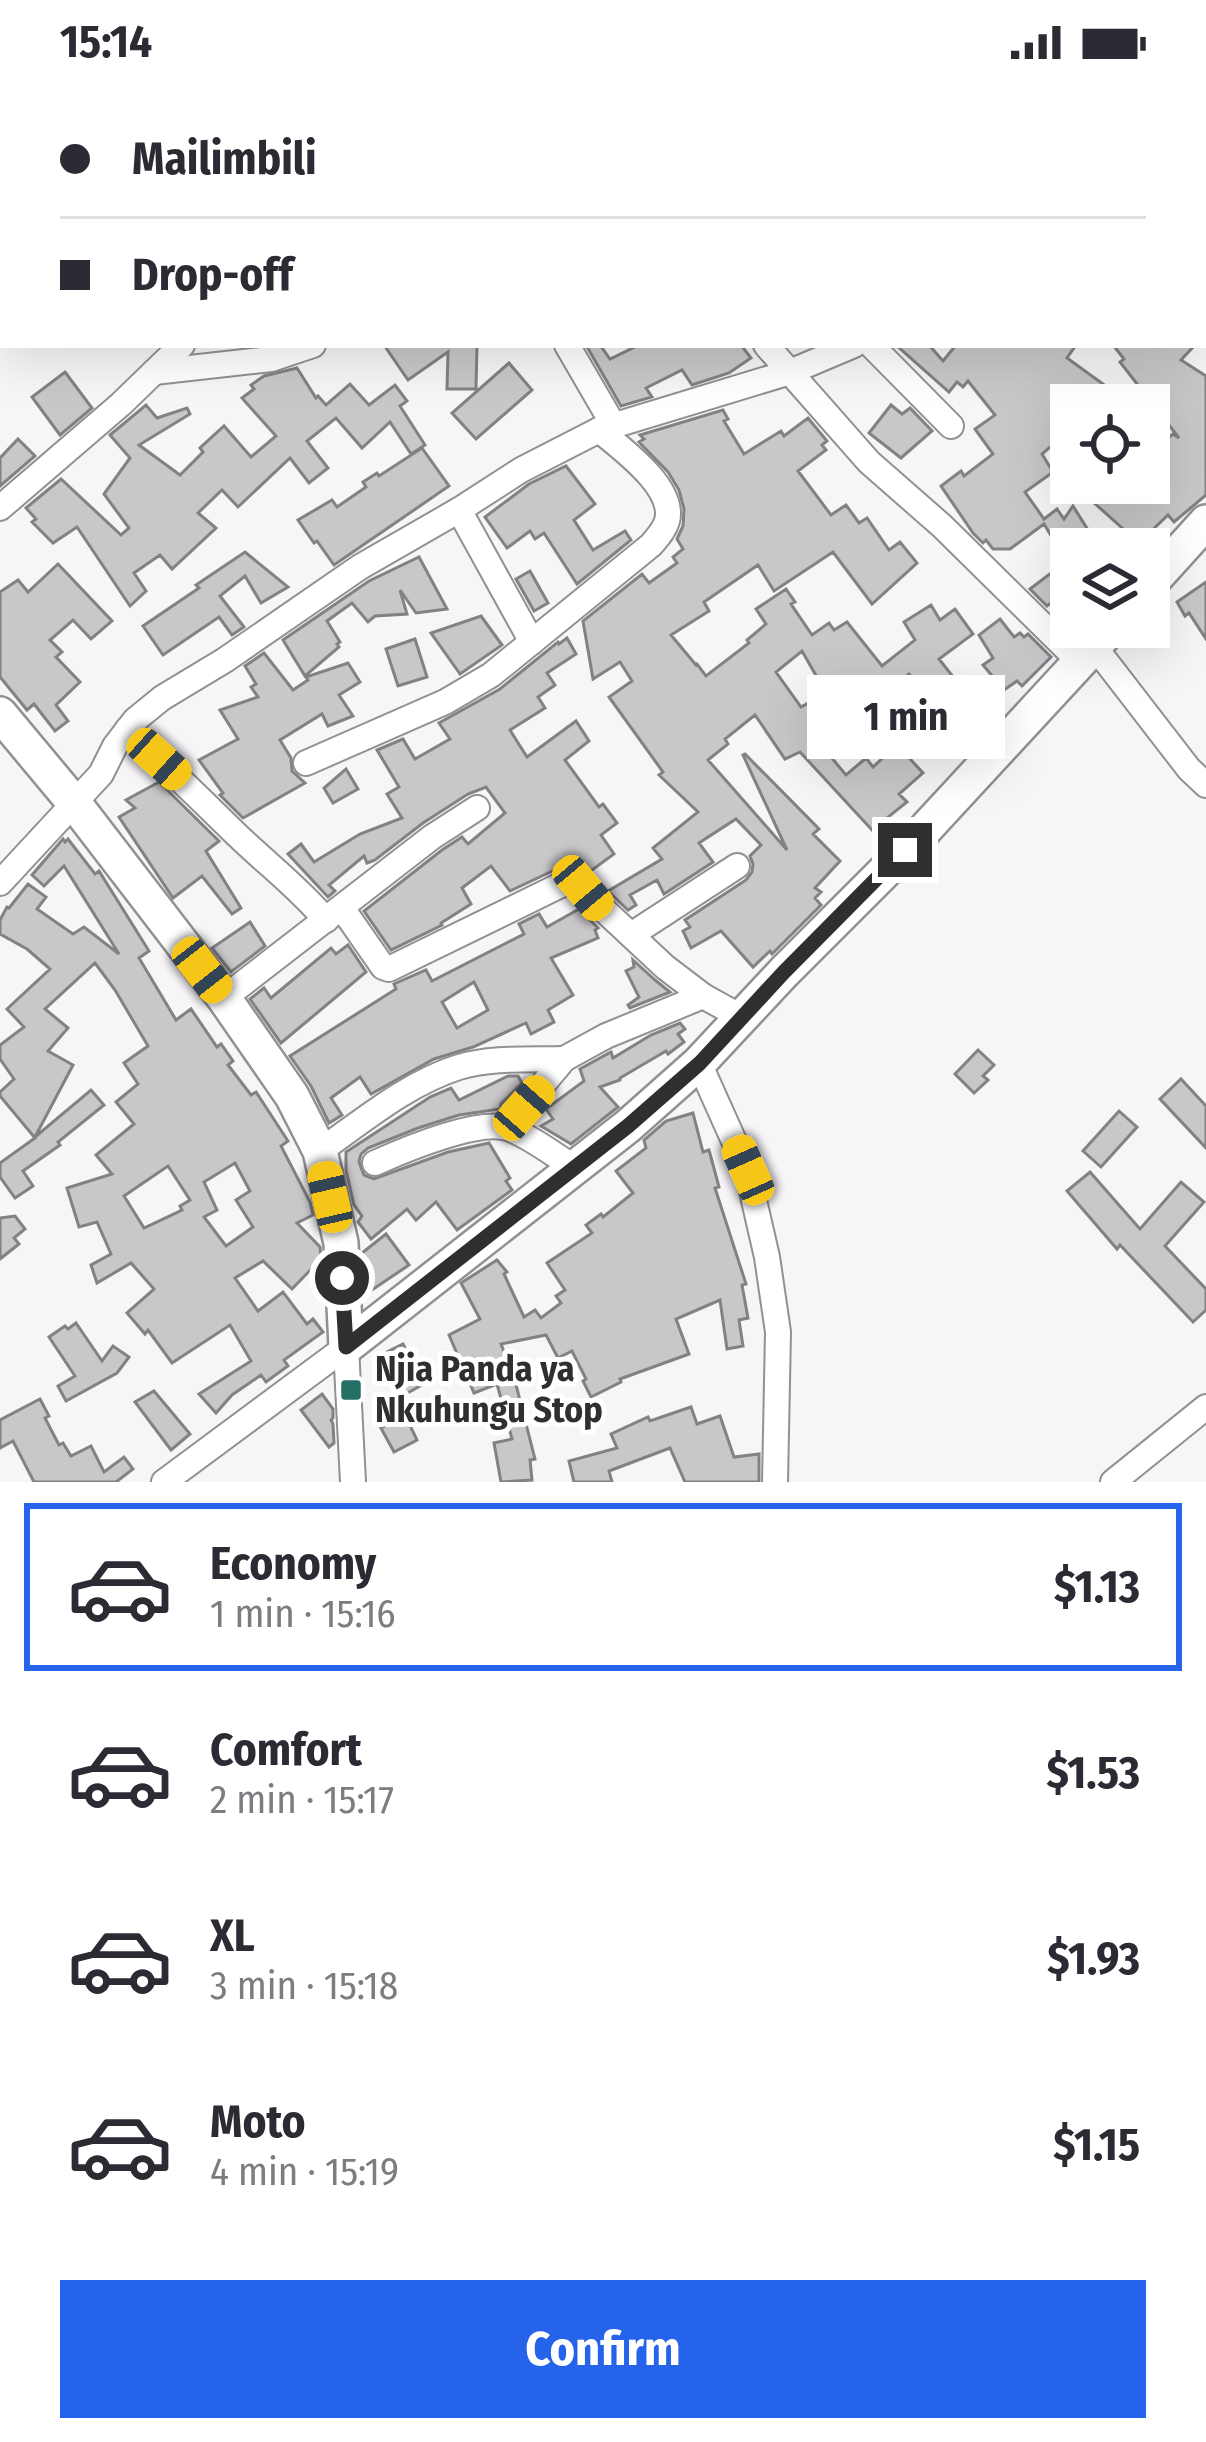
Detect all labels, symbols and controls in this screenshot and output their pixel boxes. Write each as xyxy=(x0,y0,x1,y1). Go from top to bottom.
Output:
text: 15:14 xyxy=(60,15,152,69)
text: Mailimbili xyxy=(132,132,317,186)
text: Drop-off xyxy=(132,248,293,302)
map controls xyxy=(1050,384,1170,648)
button: locate xyxy=(1050,384,1170,504)
button: layers xyxy=(1050,528,1170,648)
callout: 1 min xyxy=(806,676,1004,760)
text: 1 min xyxy=(864,694,948,740)
car xyxy=(120,722,198,796)
route end xyxy=(878,823,932,877)
car xyxy=(546,849,620,927)
car xyxy=(166,931,238,1009)
car xyxy=(487,1069,561,1147)
car xyxy=(717,1130,779,1210)
car xyxy=(304,1158,356,1236)
route start xyxy=(315,1251,369,1305)
place label: Njia Panda ya Nkuhungu Stop xyxy=(375,1347,603,1432)
marker: Njia Panda ya Nkuhungu Stop xyxy=(338,1377,364,1403)
icon: car xyxy=(66,1533,174,1641)
text: Economy xyxy=(210,1537,376,1591)
text: $1.13 xyxy=(1054,1560,1140,1614)
text: 1 min · 15:16 xyxy=(210,1591,396,1637)
icon: car xyxy=(66,1719,174,1827)
text: Comfort xyxy=(210,1723,362,1777)
text: $1.53 xyxy=(1046,1746,1140,1800)
text: 2 min · 15:17 xyxy=(210,1777,394,1823)
icon: car xyxy=(66,1905,174,2013)
text: XL xyxy=(210,1909,255,1963)
text: $1.93 xyxy=(1047,1932,1140,1986)
text: 3 min · 15:18 xyxy=(210,1963,398,2009)
icon: car xyxy=(66,2091,174,2199)
text: Moto xyxy=(210,2095,306,2149)
text: $1.15 xyxy=(1053,2118,1140,2172)
text: 4 min · 15:19 xyxy=(210,2149,399,2195)
button: Confirm xyxy=(60,2280,1146,2418)

